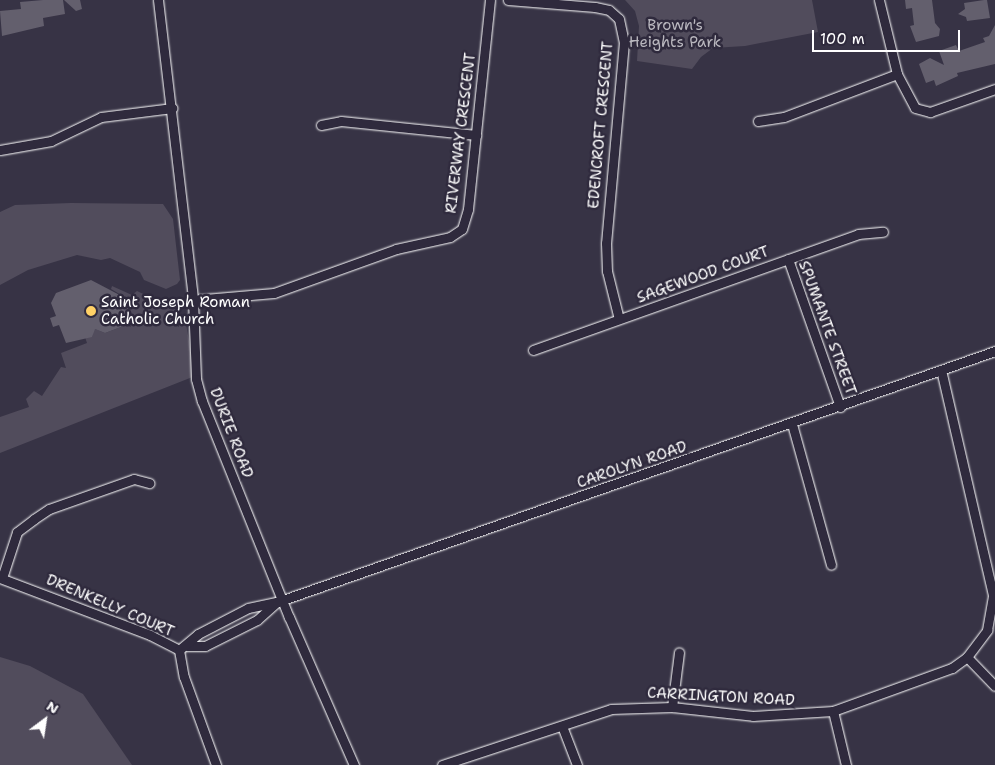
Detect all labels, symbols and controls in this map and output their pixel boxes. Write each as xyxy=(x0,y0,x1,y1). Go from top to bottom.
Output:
park label: Brown's Heights Park xyxy=(629,16,721,51)
scale bar xyxy=(815,20,962,52)
text: 100 m xyxy=(820,29,865,49)
street label: EDENCROFT CRESCENT xyxy=(585,40,617,210)
street label: RIVERWAY CRESCENT xyxy=(442,52,480,214)
street label: SAGEWOOD COURT xyxy=(634,243,772,307)
street label: SPUMANTE STREET xyxy=(794,258,860,398)
place label: Saint Joseph Roman Catholic Church xyxy=(101,293,250,328)
marker: Saint Joseph Roman Catholic Church xyxy=(85,305,97,317)
street label: DURIE ROAD xyxy=(206,385,256,481)
street label: CAROLYN ROAD xyxy=(575,438,689,492)
street label: DRENKELLY COURT xyxy=(43,571,177,641)
street label: CARRINGTON ROAD xyxy=(647,684,795,710)
north arrow xyxy=(20,695,70,745)
text: N xyxy=(43,697,62,718)

